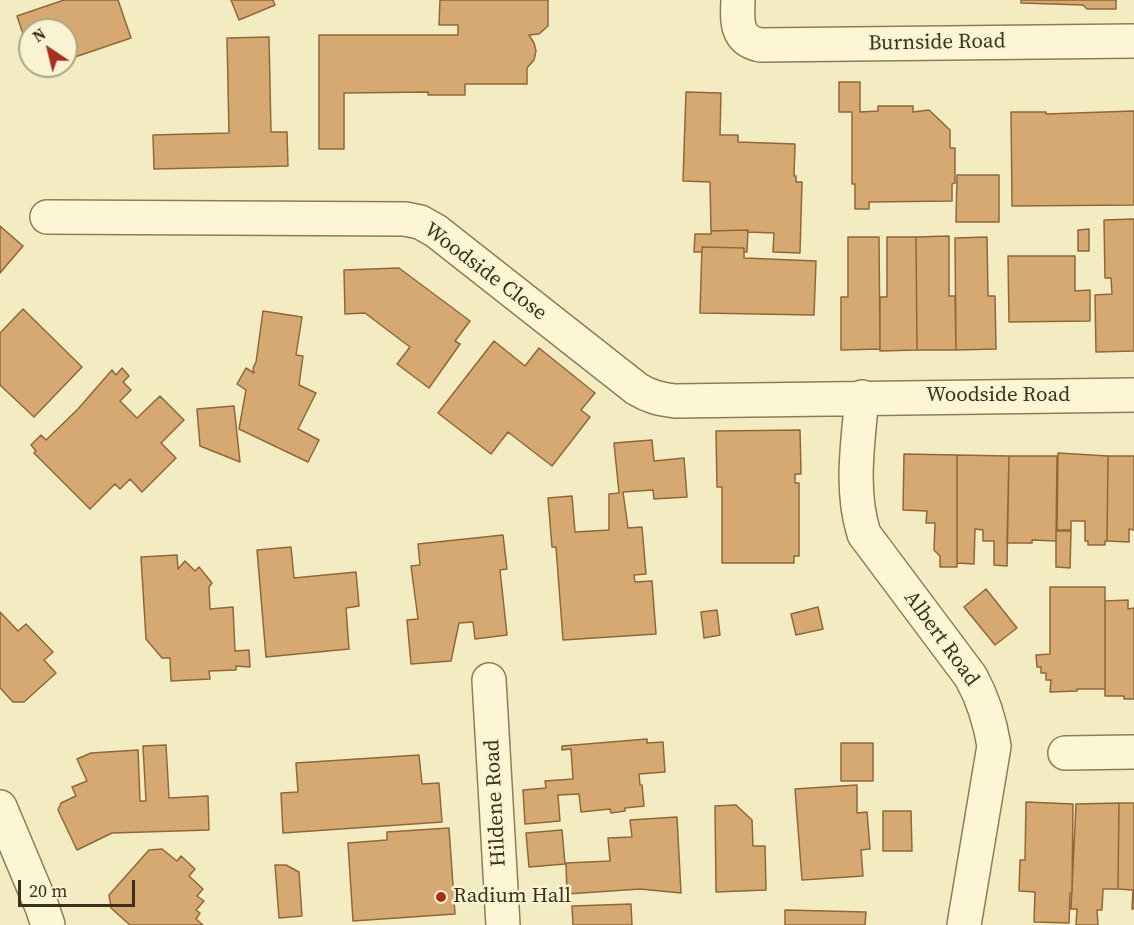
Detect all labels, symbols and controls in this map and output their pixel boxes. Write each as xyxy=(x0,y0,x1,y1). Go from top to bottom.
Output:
north arrow xyxy=(18,18,78,78)
text: N xyxy=(28,23,50,47)
street label: Burnside Road xyxy=(868,29,1006,57)
street label: Woodside Close xyxy=(419,218,551,326)
street label: Woodside Road xyxy=(926,383,1070,409)
street label: Albert Road xyxy=(898,586,984,692)
street label: Hildene Road xyxy=(480,739,512,867)
scale bar xyxy=(21,868,138,906)
text: 20 m xyxy=(29,878,67,903)
place label: Radium Hall xyxy=(453,884,571,910)
marker: Radium Hall xyxy=(434,890,448,904)

